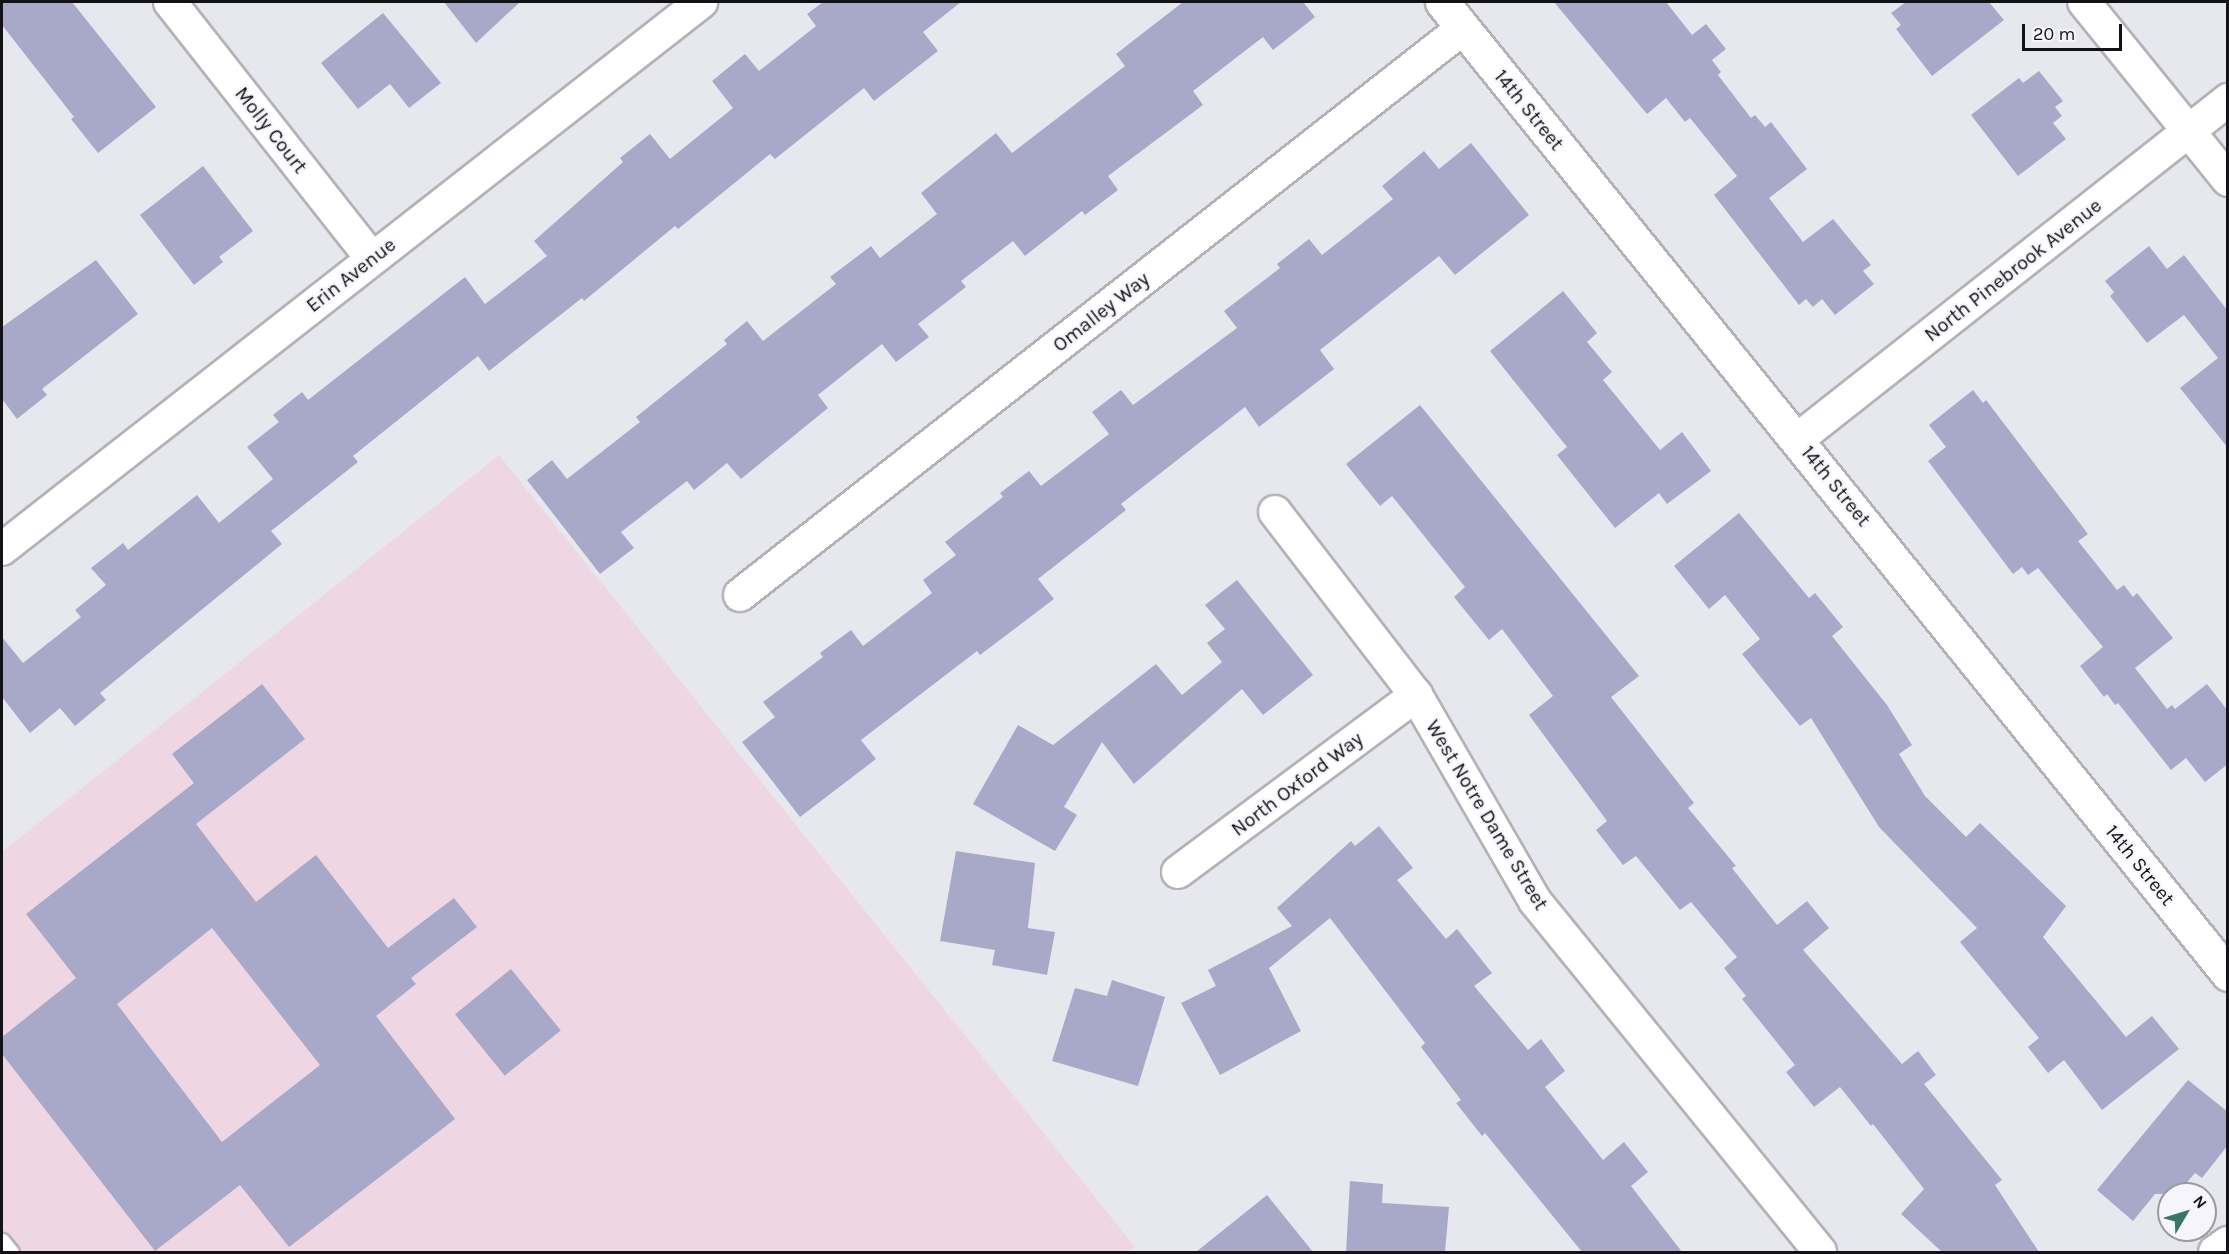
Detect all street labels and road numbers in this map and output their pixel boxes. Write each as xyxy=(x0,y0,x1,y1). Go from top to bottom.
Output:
street label: 14th Street xyxy=(1489,65,1569,155)
street label: Molly Court xyxy=(230,82,312,178)
street label: North Pinebrook Avenue xyxy=(1920,193,2106,347)
street label: Erin Avenue xyxy=(301,233,401,317)
street label: Omalley Way xyxy=(1048,267,1154,357)
street label: 14th Street xyxy=(1796,441,1876,531)
street label: West Notre Dame Street xyxy=(1421,716,1553,914)
street label: North Oxford Way xyxy=(1226,727,1368,841)
street label: 14th Street xyxy=(2100,820,2180,910)

